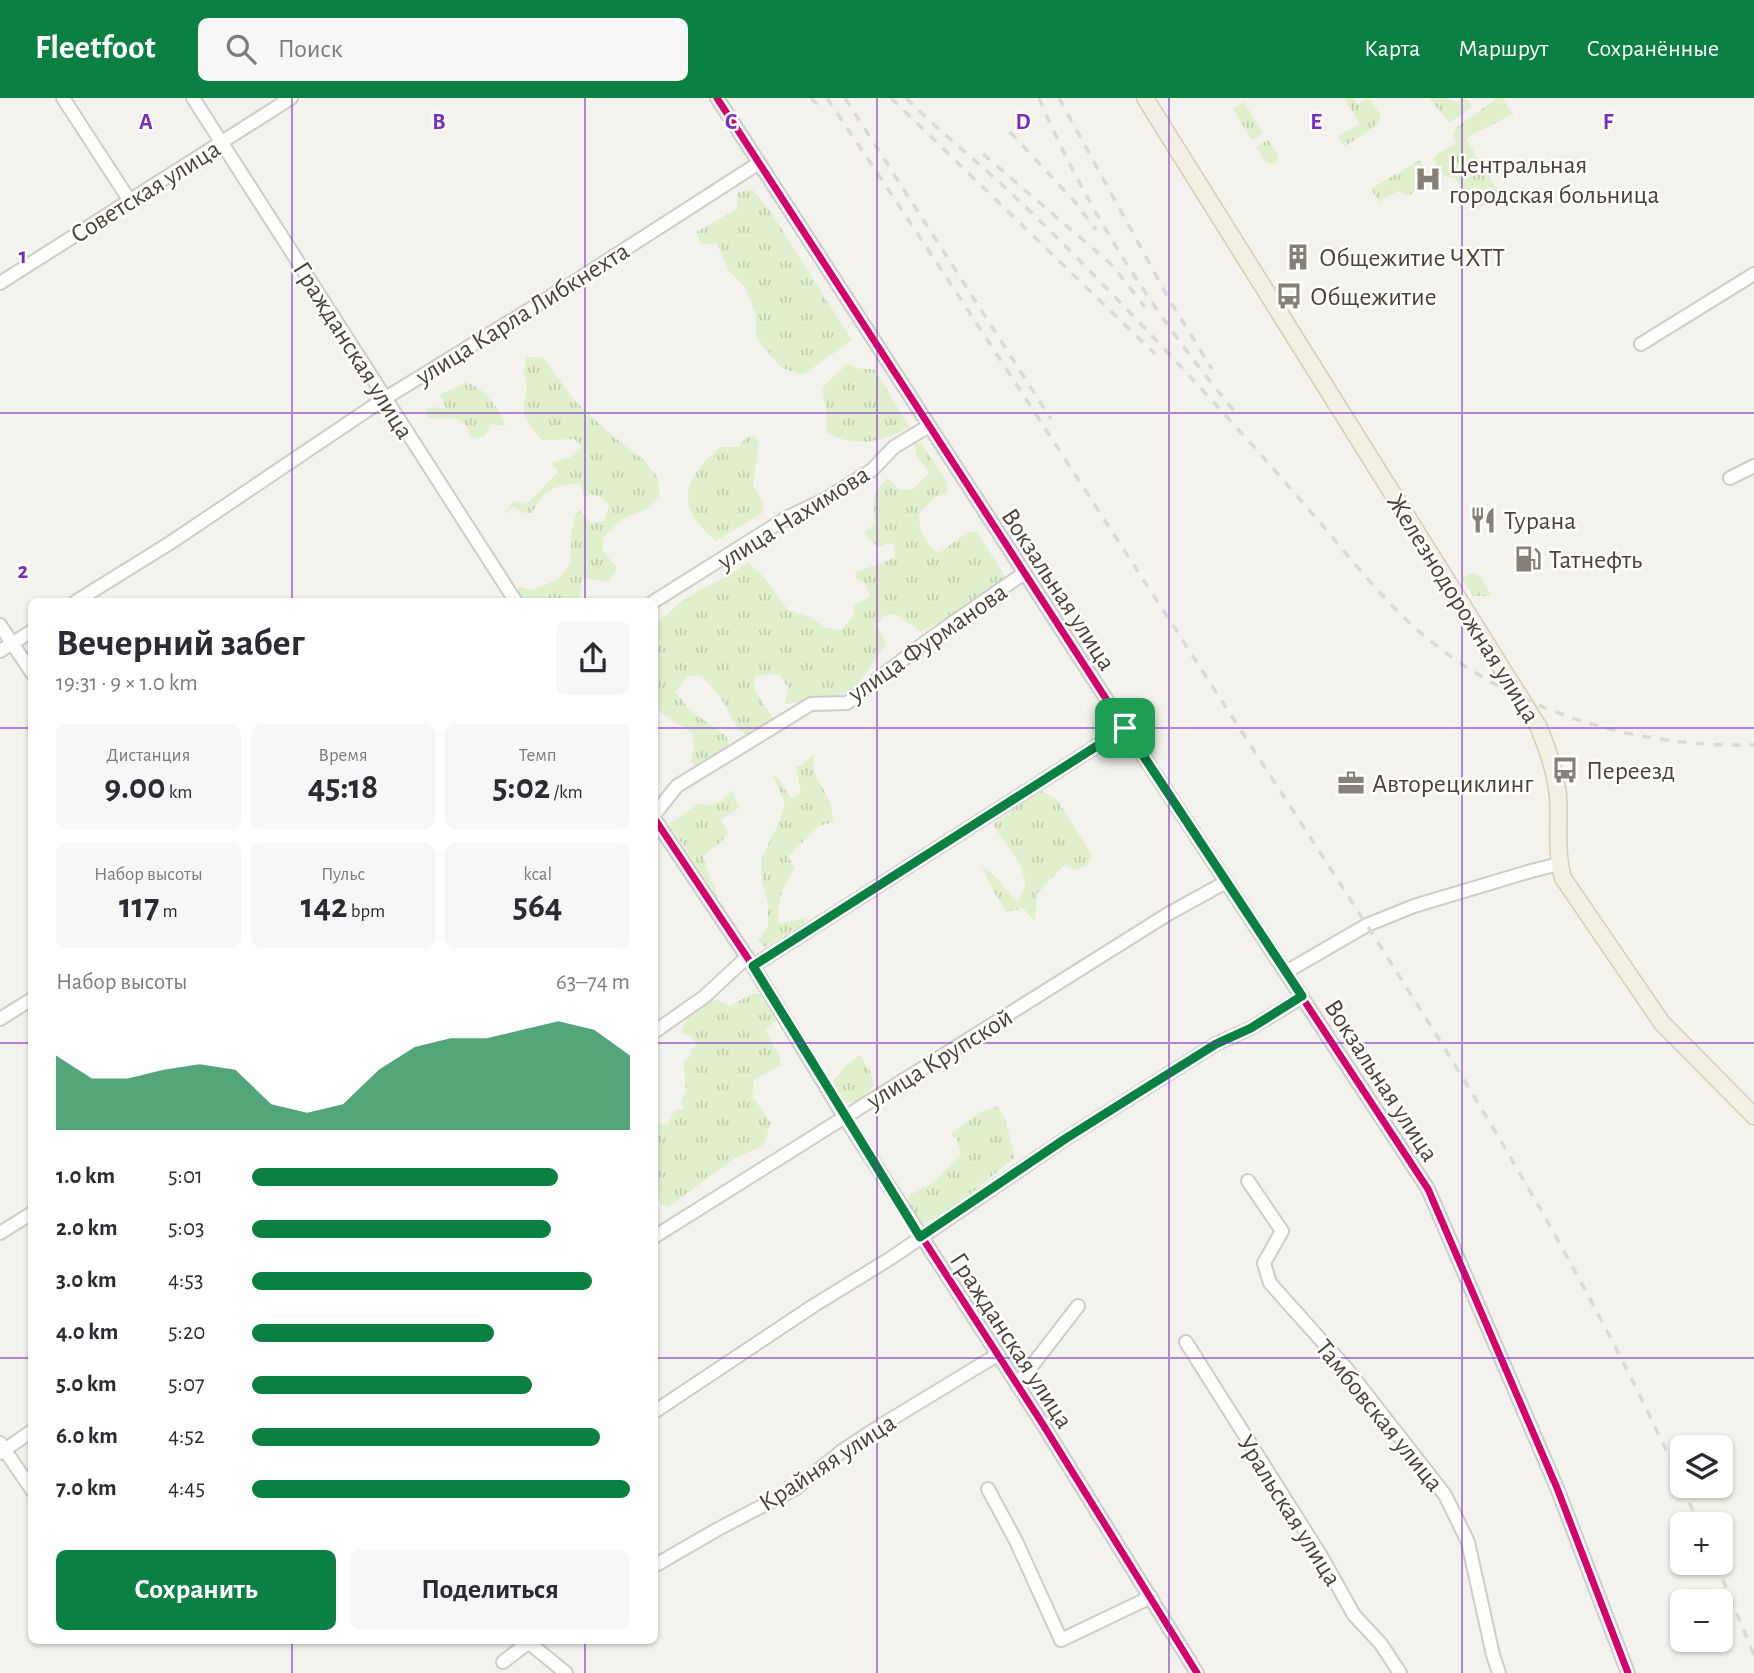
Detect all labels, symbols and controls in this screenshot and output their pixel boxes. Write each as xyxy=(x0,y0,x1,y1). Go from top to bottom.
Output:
search box xyxy=(198,18,688,81)
icon: search xyxy=(222,30,260,68)
text: Fleetfoot xyxy=(35,32,156,65)
text: Поиск xyxy=(278,36,343,62)
text: Карта xyxy=(1364,37,1420,61)
text: Маршрут xyxy=(1458,37,1548,61)
text: Сохранённые xyxy=(1586,37,1719,61)
text: A xyxy=(139,111,153,134)
text: B xyxy=(432,111,446,134)
text: C xyxy=(725,111,737,134)
text: D xyxy=(1015,111,1031,134)
text: E xyxy=(1310,111,1322,134)
text: F xyxy=(1603,111,1614,134)
street label: Советская улица xyxy=(66,135,225,248)
place label: Центральная городская больница xyxy=(1449,152,1660,208)
hospital icon: Центральная городская больница xyxy=(1413,164,1443,194)
street label: улица Карла Либкнехта xyxy=(410,238,634,391)
building icon: Общежитие ЧХТТ xyxy=(1283,242,1313,272)
text: 1 xyxy=(19,245,27,268)
place label: Общежитие ЧХТТ xyxy=(1319,245,1505,271)
street label: Гражданская улица xyxy=(288,257,418,444)
bus stop icon: Общежитие xyxy=(1274,281,1304,311)
place label: Общежитие xyxy=(1310,284,1437,310)
street label: улица Нахимова xyxy=(712,461,874,575)
street label: Железнодорожная улица xyxy=(1382,489,1544,728)
street label: Вокзальная улица xyxy=(996,504,1120,675)
restaurant icon: Турана xyxy=(1468,505,1498,535)
place label: Турана xyxy=(1504,508,1576,534)
fuel station icon: Татнефть xyxy=(1513,544,1543,574)
place label: Татнефть xyxy=(1549,547,1642,573)
text: 2 xyxy=(18,560,29,583)
street label: улица Фурманова xyxy=(843,578,1012,708)
button: share xyxy=(556,621,630,695)
text: Вечерний забег xyxy=(56,625,305,663)
text: 19:31 · 9 × 1.0 km xyxy=(56,672,198,695)
pin xyxy=(1095,698,1155,758)
icon: arrive xyxy=(1106,709,1144,747)
text: Дистанция xyxy=(106,746,190,765)
text: Время xyxy=(318,746,368,765)
text: Темп xyxy=(519,746,557,765)
bus stop icon: Переезд xyxy=(1550,755,1580,785)
place label: Переезд xyxy=(1586,758,1675,784)
office icon: Авторециклинг xyxy=(1336,768,1366,798)
text: 9.00 xyxy=(104,770,166,805)
text: 45:18 xyxy=(308,770,378,805)
text: 5:02 xyxy=(493,770,550,805)
place label: Авторециклинг xyxy=(1372,771,1534,797)
text: km xyxy=(166,783,193,802)
text: /km xyxy=(550,783,583,802)
text: Набор высоты xyxy=(94,865,203,884)
text: Пульс xyxy=(321,865,365,884)
text: kcal xyxy=(523,865,552,884)
text: 117 xyxy=(119,889,159,924)
text: 142 xyxy=(301,889,348,924)
text: 564 xyxy=(513,889,562,924)
text: m xyxy=(159,902,178,921)
text: bpm xyxy=(348,902,385,921)
text: Набор высоты xyxy=(56,971,188,994)
text: 63–74 m xyxy=(556,971,630,994)
street label: Вокзальная улица xyxy=(1319,995,1443,1166)
street label: улица Крупской xyxy=(861,1004,1017,1114)
text: 1.0 km xyxy=(56,1165,115,1188)
text: 5:01 xyxy=(168,1165,203,1188)
text: 2.0 km xyxy=(56,1217,118,1240)
text: 5:03 xyxy=(168,1217,205,1240)
street label: Гражданская улица xyxy=(945,1248,1078,1433)
text: 3.0 km xyxy=(56,1269,117,1292)
text: 4:53 xyxy=(168,1269,203,1292)
text: 4.0 km xyxy=(56,1321,118,1344)
text: 5:20 xyxy=(168,1321,206,1344)
street label: Тамбовская улица xyxy=(1310,1335,1448,1496)
text: 5.0 km xyxy=(56,1373,117,1396)
text: 5:07 xyxy=(168,1373,205,1396)
street label: Крайняя улица xyxy=(755,1409,901,1516)
text: 6.0 km xyxy=(56,1425,118,1448)
text: 4:52 xyxy=(168,1425,204,1448)
street label: Уральская улица xyxy=(1232,1430,1346,1591)
map controls xyxy=(1670,1435,1733,1652)
button: layers xyxy=(1670,1435,1733,1498)
text: 7.0 km xyxy=(56,1477,117,1500)
text: 4:45 xyxy=(168,1477,205,1500)
button: + xyxy=(1670,1512,1733,1575)
button: Сохранить xyxy=(56,1550,336,1630)
button: Поделиться xyxy=(350,1550,630,1630)
button: − xyxy=(1670,1589,1733,1652)

